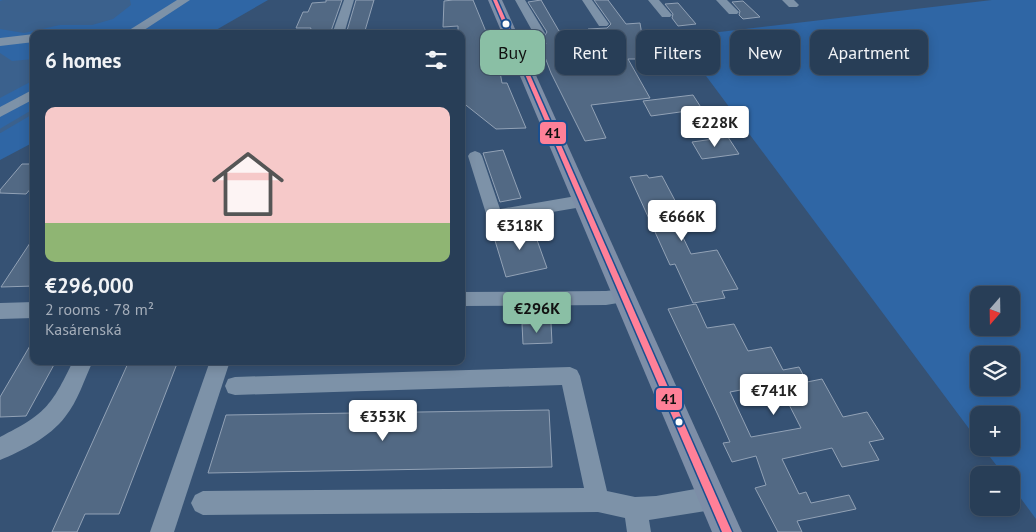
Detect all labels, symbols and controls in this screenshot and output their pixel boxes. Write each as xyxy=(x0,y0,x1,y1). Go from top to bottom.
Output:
unlabelled marker xyxy=(501,19,511,29)
chip: Buy xyxy=(480,30,545,75)
chip: Rent xyxy=(555,30,626,75)
chip: Filters xyxy=(636,30,720,75)
chip: New xyxy=(730,30,800,75)
chip: Apartment xyxy=(810,30,928,75)
icon: filters xyxy=(422,46,450,74)
text: 6 homes xyxy=(45,47,121,74)
pin: €228K xyxy=(680,106,750,148)
text: €228K xyxy=(692,112,738,132)
line badge: 41 xyxy=(539,121,567,145)
text: 41 xyxy=(545,124,561,142)
icon: home xyxy=(203,139,293,229)
pin: €666K xyxy=(647,200,717,242)
text: €666K xyxy=(659,206,705,226)
pin: €318K xyxy=(485,208,555,251)
text: €318K xyxy=(497,215,543,235)
text: €296,000 xyxy=(45,272,134,299)
north arrow xyxy=(970,286,1020,336)
map controls xyxy=(970,286,1020,516)
pin: €296K xyxy=(502,292,572,334)
text: €296K xyxy=(514,298,560,318)
text: 2 rooms · 78 m² xyxy=(45,299,154,319)
text: Kasárenská xyxy=(45,319,122,339)
button: layers xyxy=(970,346,1020,396)
pin: €741K xyxy=(739,374,809,416)
text: €741K xyxy=(751,380,797,400)
line badge: 41 xyxy=(655,387,683,411)
text: 41 xyxy=(661,390,677,408)
pin: €353K xyxy=(348,400,418,442)
text: €353K xyxy=(360,406,406,426)
button: + xyxy=(970,406,1020,456)
unlabelled marker xyxy=(674,417,684,427)
button: − xyxy=(970,466,1020,516)

